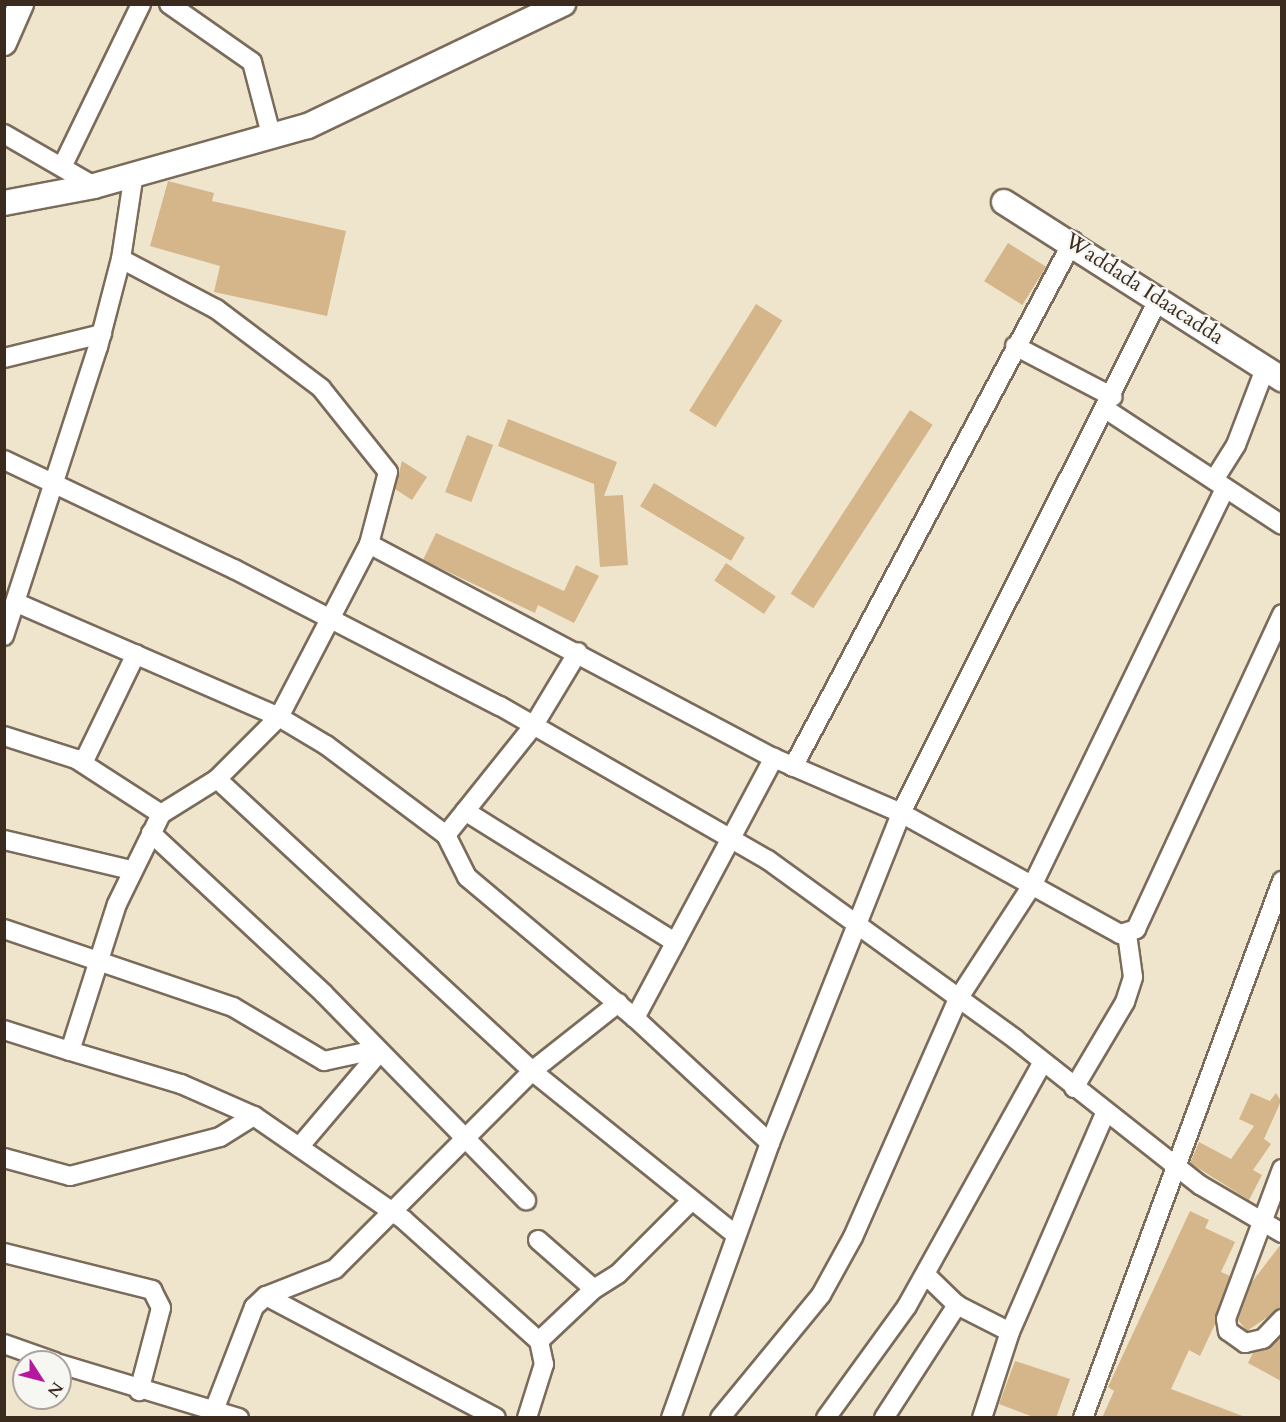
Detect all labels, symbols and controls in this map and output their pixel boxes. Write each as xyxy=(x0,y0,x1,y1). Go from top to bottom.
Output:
street label: Waddada Idaacadda xyxy=(1059,228,1229,350)
north arrow xyxy=(12,1350,72,1410)
text: N xyxy=(42,1377,68,1401)

